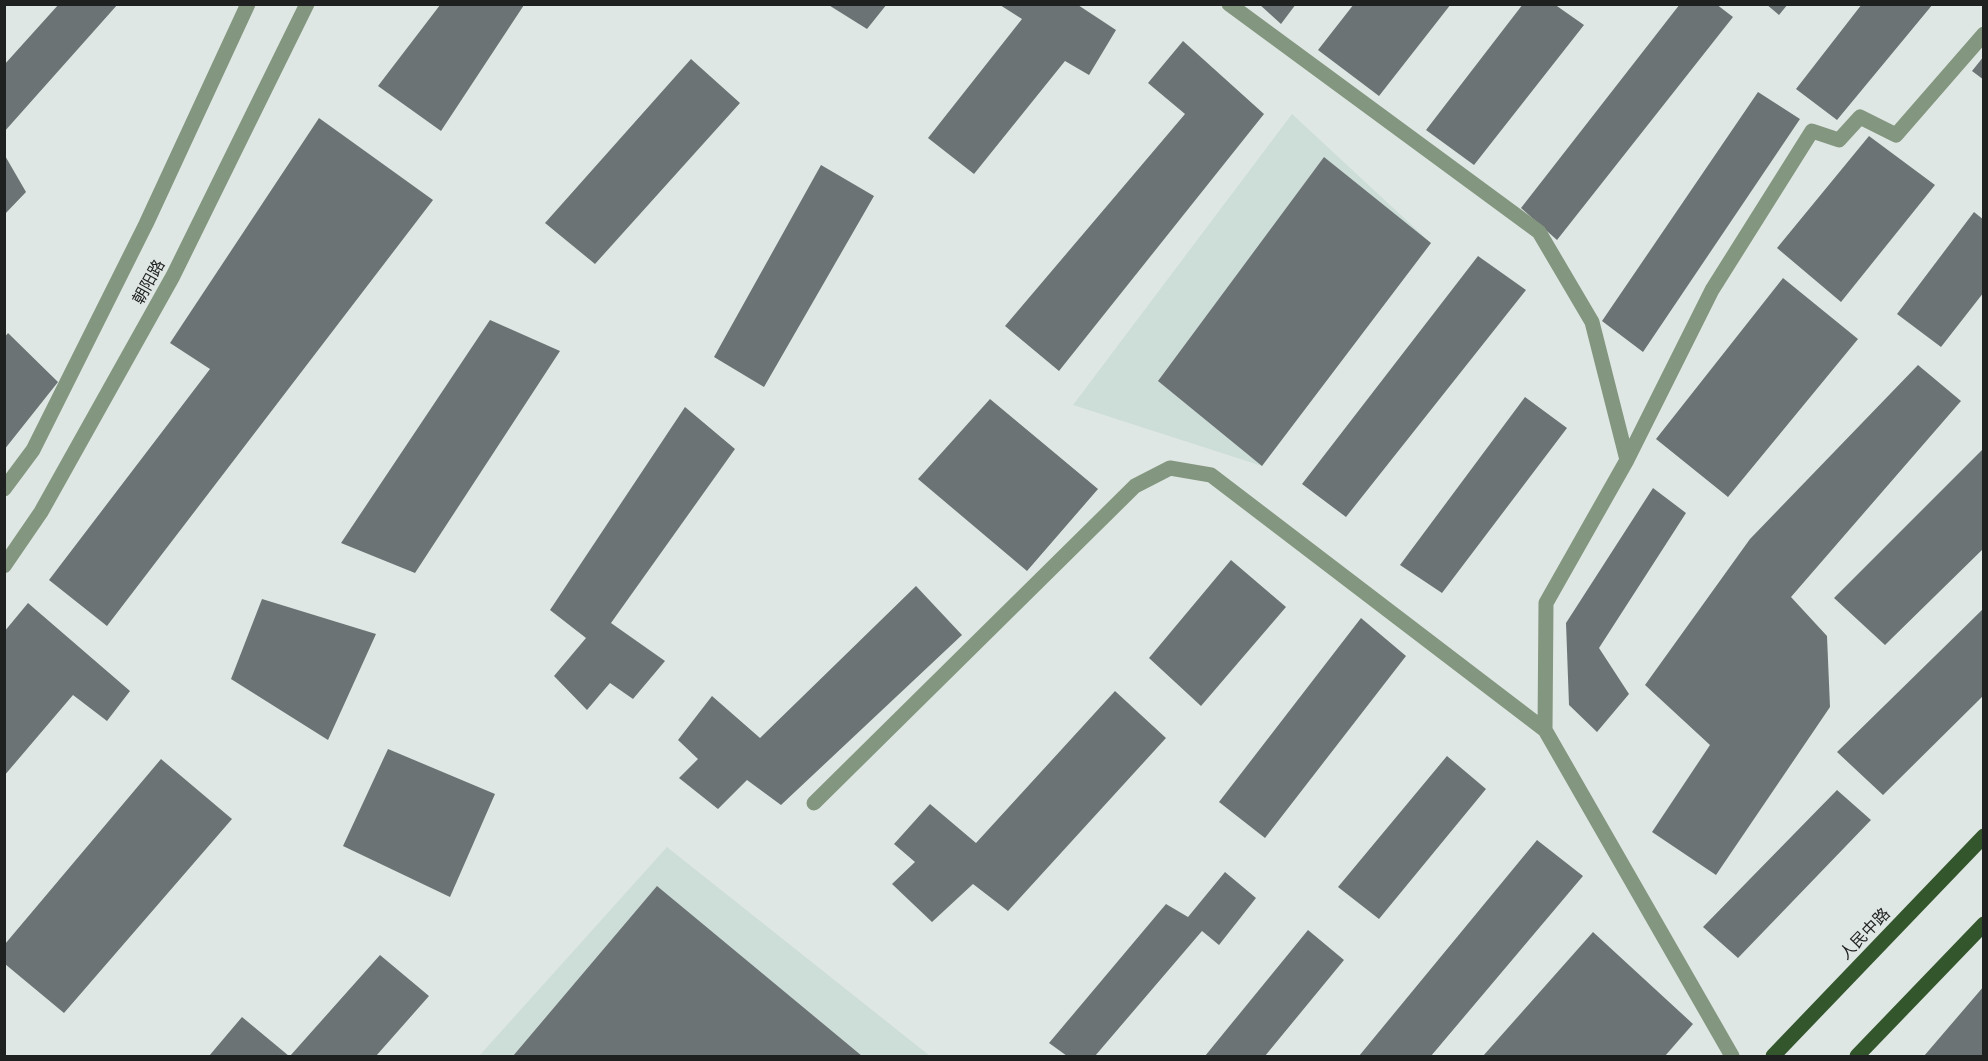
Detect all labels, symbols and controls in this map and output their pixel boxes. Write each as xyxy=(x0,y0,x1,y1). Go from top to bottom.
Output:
street label: 朝阳路 xyxy=(129,256,169,308)
street label: 人民中路 xyxy=(1836,904,1894,964)

